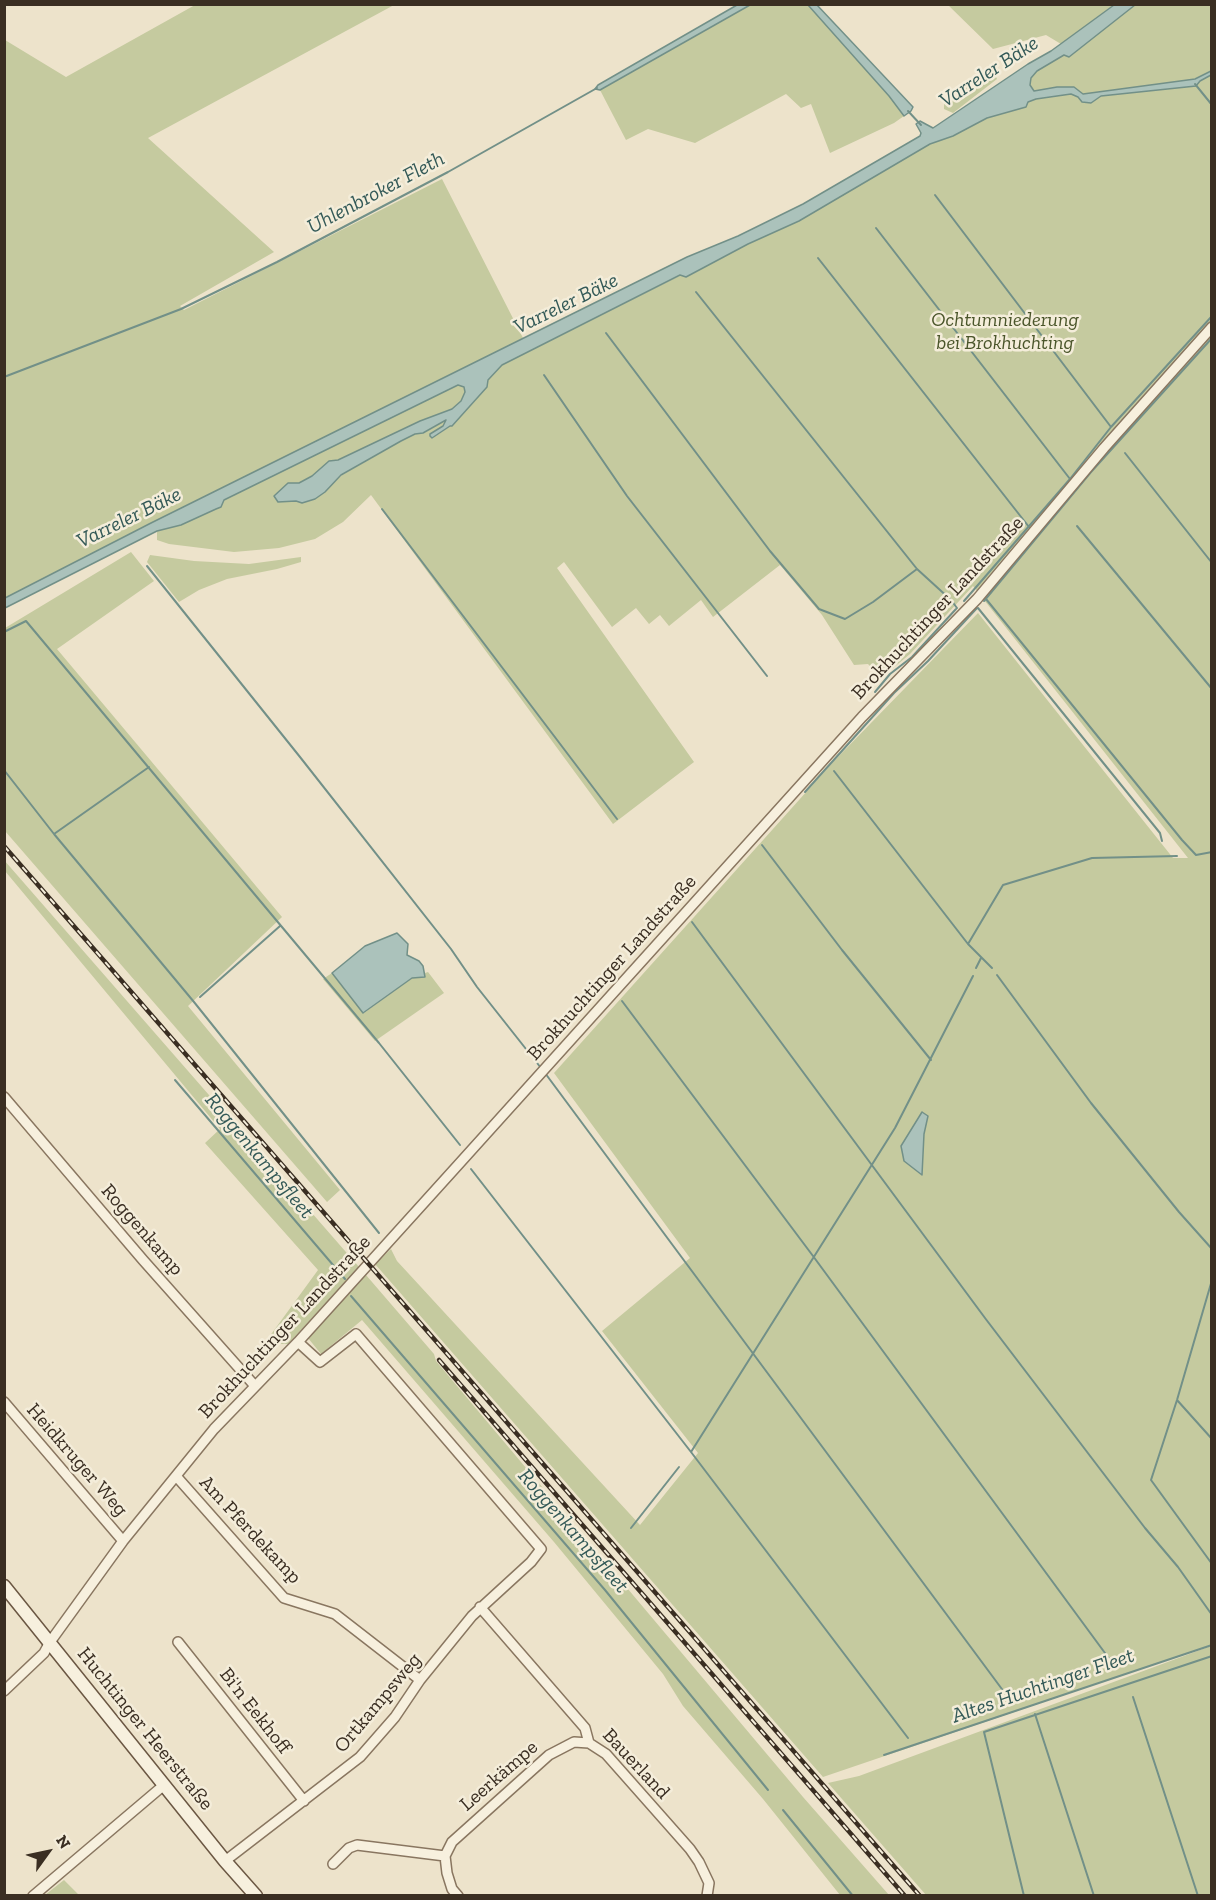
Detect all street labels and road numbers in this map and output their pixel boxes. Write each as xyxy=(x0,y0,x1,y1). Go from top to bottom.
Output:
street label: Brokhuchtinger Landstraße xyxy=(847,512,1029,704)
street label: Brokhuchtinger Landstraße xyxy=(522,870,702,1066)
street label: Roggenkamp xyxy=(96,1179,188,1281)
street label: Brokhuchtinger Landstraße xyxy=(194,1231,376,1423)
street label: Heidkruger Weg xyxy=(21,1399,133,1521)
street label: Am Pferdekamp xyxy=(194,1471,306,1589)
street label: Huchtinger Heerstraße xyxy=(72,1643,218,1815)
street label: Ortkampsweg xyxy=(329,1648,427,1758)
street label: Bi'n Eekhoff xyxy=(214,1663,296,1759)
street label: Bauerland xyxy=(597,1724,675,1804)
street label: Leerkämpe xyxy=(455,1736,543,1816)

